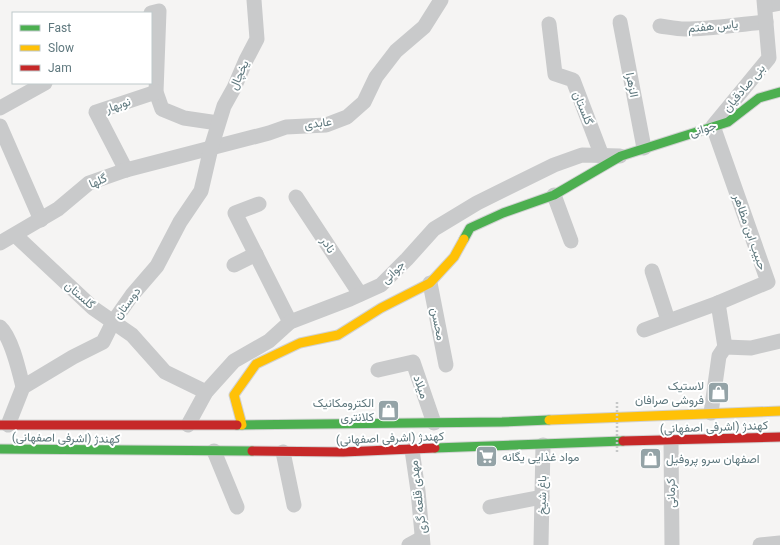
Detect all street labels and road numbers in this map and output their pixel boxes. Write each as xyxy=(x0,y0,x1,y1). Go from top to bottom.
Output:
street label: یاس هفتم xyxy=(687,17,739,36)
street label: یخچال xyxy=(226,58,253,92)
street label: بنی صادقیان xyxy=(720,61,769,116)
street label: الزهرا xyxy=(622,71,641,99)
street label: گلستان xyxy=(570,89,596,127)
street label: نوبهار xyxy=(103,94,133,117)
street label: عابدی xyxy=(303,114,333,133)
street label: جوانی xyxy=(688,118,718,141)
street label: گلها xyxy=(87,171,110,192)
street label: حبیب ابن مظاهر xyxy=(729,191,770,272)
street label: نادر xyxy=(316,233,338,256)
street label: جوانی xyxy=(378,257,408,287)
street label: گلستان xyxy=(62,278,98,312)
street label: دوستان xyxy=(110,284,144,322)
street label: محسن xyxy=(427,306,448,342)
street label: میلاد xyxy=(411,374,431,400)
street label: کهندژ (اشرفی اصفهانی) xyxy=(660,418,769,437)
street label: کهندژ (اشرفی اصفهانی) xyxy=(336,429,445,448)
street label: کهندژ (اشرفی اصفهانی) xyxy=(12,430,120,447)
street label: مهدی قلعه گری xyxy=(407,459,430,535)
street label: باغ شیخ xyxy=(535,475,551,515)
street label: کرمانی xyxy=(664,478,679,508)

